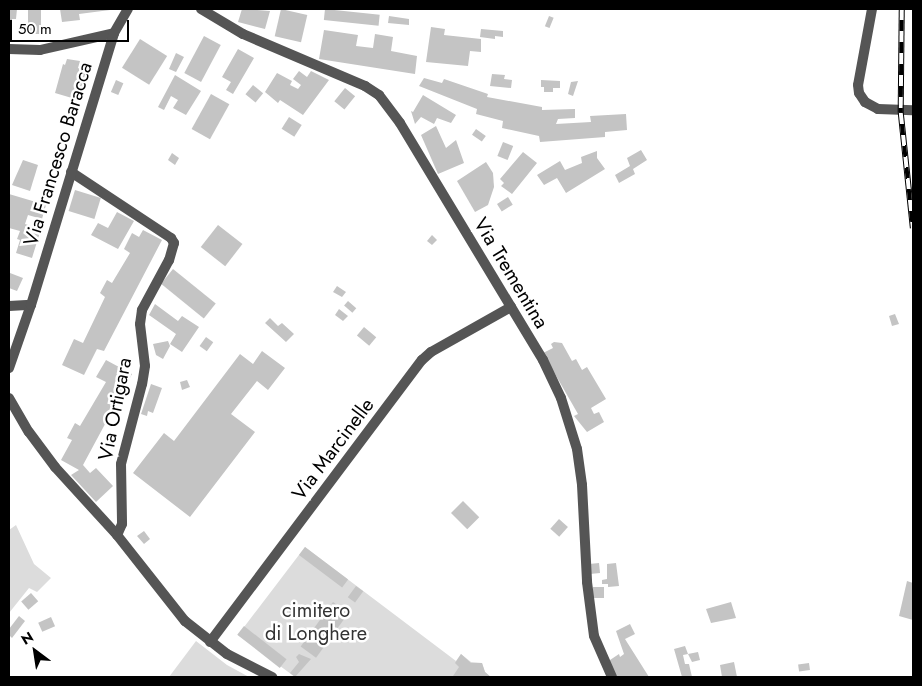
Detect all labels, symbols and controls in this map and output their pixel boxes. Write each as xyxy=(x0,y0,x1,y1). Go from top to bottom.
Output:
scale bar xyxy=(12,10,131,42)
text: 50 m xyxy=(18,18,52,40)
street label: Via Francesco Baracca xyxy=(19,59,97,249)
street label: Via Trementina xyxy=(468,213,554,333)
street label: Via Ortigara xyxy=(93,356,137,462)
street label: Via Marcinelle xyxy=(287,393,379,505)
park label: cimitero di Longhere xyxy=(265,599,367,646)
north arrow xyxy=(10,626,60,676)
text: N xyxy=(17,627,37,650)

